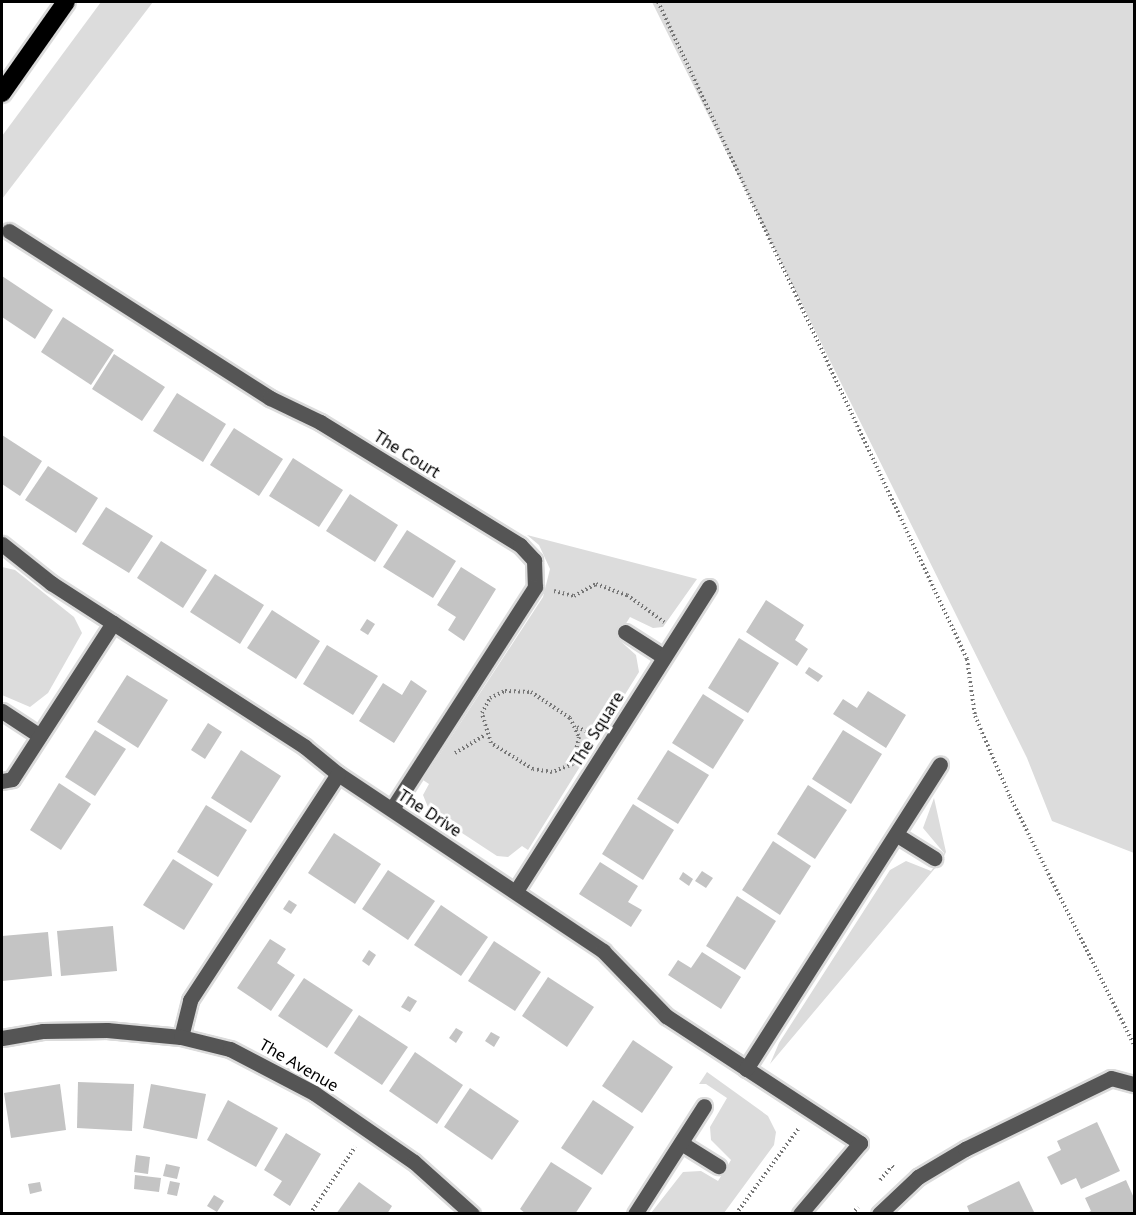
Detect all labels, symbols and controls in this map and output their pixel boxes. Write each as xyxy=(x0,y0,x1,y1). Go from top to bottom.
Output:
street label: The Court xyxy=(371,426,443,482)
street label: The Square xyxy=(566,688,628,770)
street label: The Drive xyxy=(395,785,465,841)
street label: The Avenue xyxy=(256,1035,342,1095)

